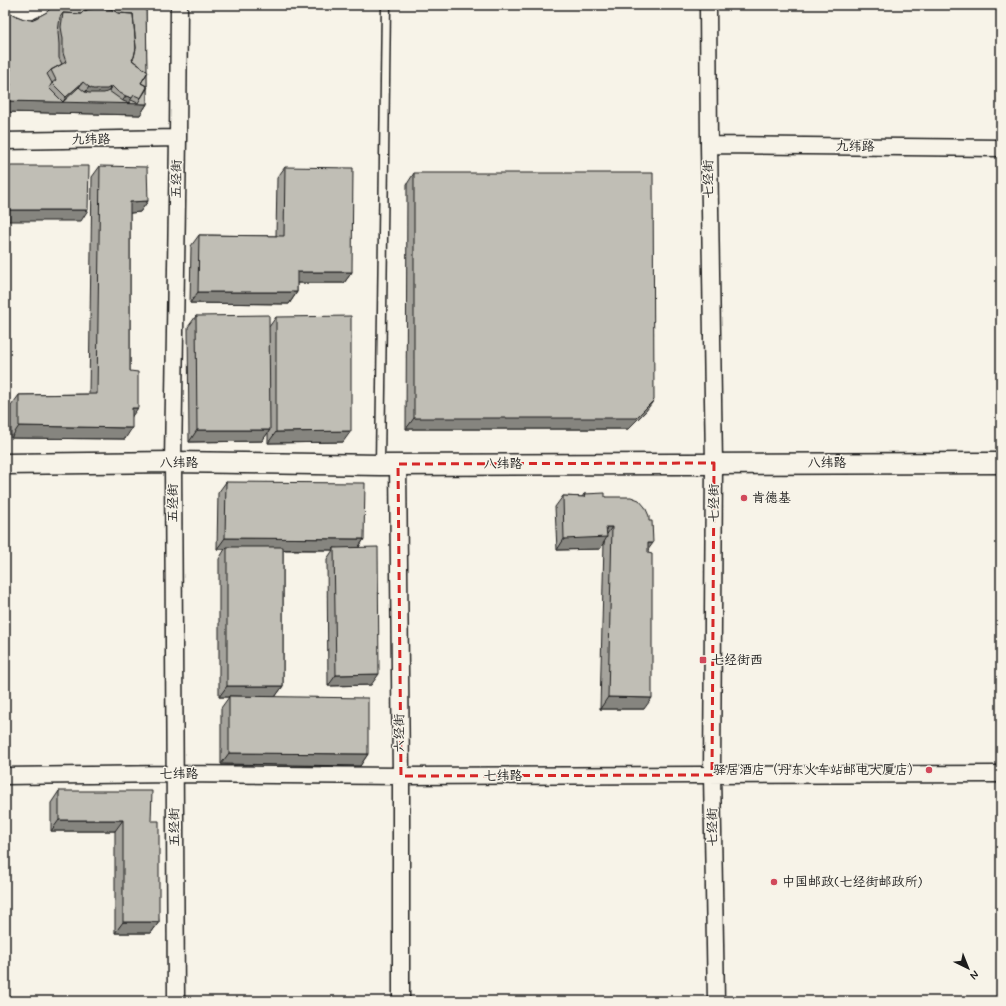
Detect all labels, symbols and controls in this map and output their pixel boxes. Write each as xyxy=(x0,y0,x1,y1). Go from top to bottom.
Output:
street label: 九纬路 xyxy=(71,131,111,149)
street label: 九纬路 xyxy=(835,138,875,156)
street label: 五经街 xyxy=(168,159,186,199)
street label: 七经街 xyxy=(700,159,718,199)
street label: 八纬路 xyxy=(159,455,199,472)
street label: 八纬路 xyxy=(807,455,847,472)
street label: 八纬路 xyxy=(483,456,523,473)
street label: 五经街 xyxy=(165,483,182,523)
street label: 七经街 xyxy=(706,483,723,523)
place label: 肯德基 xyxy=(752,490,791,507)
marker: 肯德基 xyxy=(739,493,749,503)
place label: 七经街西 xyxy=(711,652,763,669)
marker: 七经街西 xyxy=(698,655,708,665)
street label: 六经街 xyxy=(391,713,409,753)
place label: 驿居酒店（丹东火车站邮电大厦店） xyxy=(713,762,921,779)
marker: 驿居酒店（丹东火车站邮电大厦店） xyxy=(924,765,934,775)
street label: 七纬路 xyxy=(159,766,199,783)
street label: 七纬路 xyxy=(483,768,523,785)
street label: 五经街 xyxy=(166,807,184,847)
street label: 七经街 xyxy=(704,807,722,847)
place label: 中国邮政(七经街邮政所) xyxy=(782,874,923,891)
marker: 中国邮政(七经街邮政所) xyxy=(769,877,779,887)
north arrow xyxy=(948,948,988,988)
text: N xyxy=(967,967,982,982)

